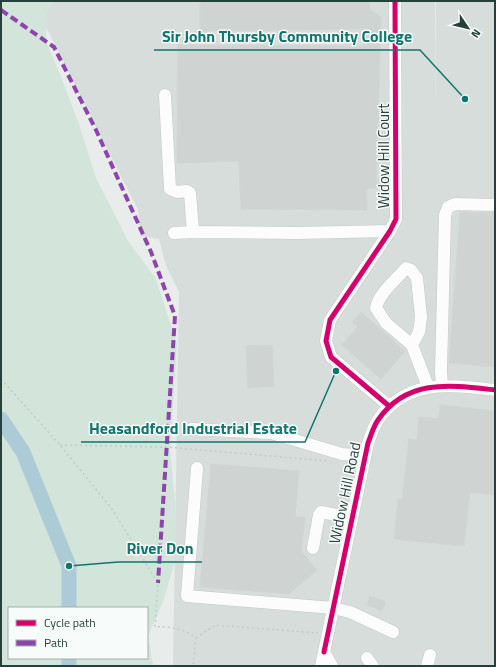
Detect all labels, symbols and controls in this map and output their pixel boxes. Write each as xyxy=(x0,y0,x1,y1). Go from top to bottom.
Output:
north arrow xyxy=(448,8,488,48)
callout: Sir John Thursby Community College xyxy=(154,22,420,50)
text: Sir John Thursby Community College xyxy=(162,24,412,48)
text: N xyxy=(467,26,485,41)
street label: Widow Hill Court xyxy=(372,103,395,209)
callout: Heasandford Industrial Estate xyxy=(81,414,305,442)
text: Heasandford Industrial Estate xyxy=(89,416,297,440)
street label: Widow Hill Road xyxy=(323,440,366,546)
callout: River Don xyxy=(118,534,202,562)
text: River Don xyxy=(126,536,194,560)
legend xyxy=(8,607,148,659)
text: Cycle path xyxy=(44,613,96,632)
text: Path xyxy=(44,633,68,652)

